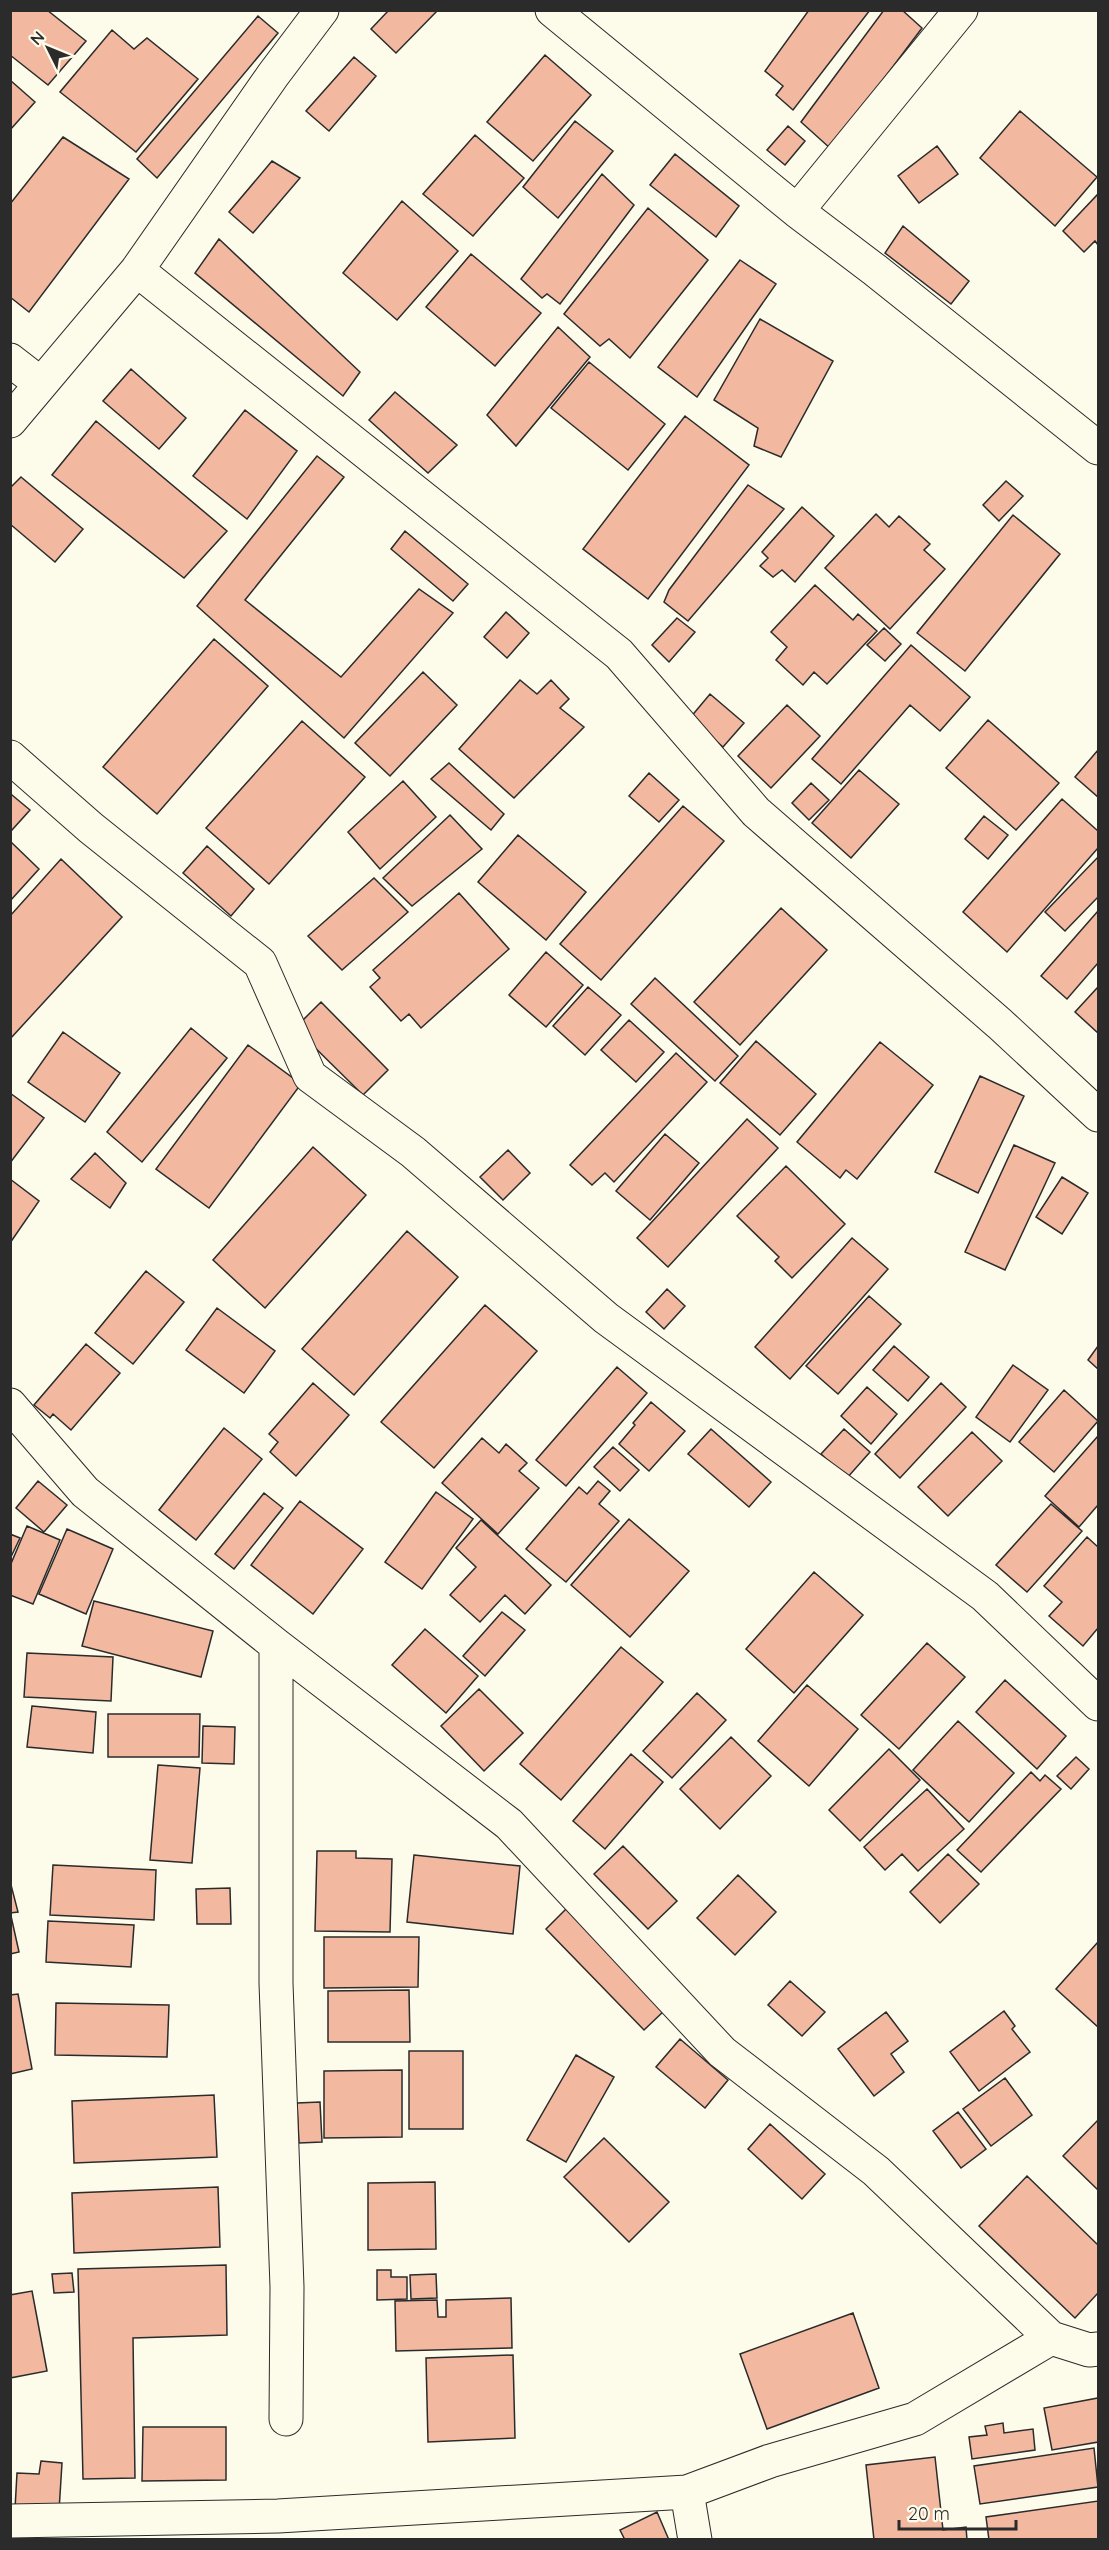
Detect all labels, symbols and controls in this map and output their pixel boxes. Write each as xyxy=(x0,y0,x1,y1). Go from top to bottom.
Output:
north arrow xyxy=(18,18,78,78)
text: N xyxy=(26,27,48,49)
scale bar xyxy=(899,2493,1016,2531)
text: 20 m xyxy=(908,2502,950,2525)

